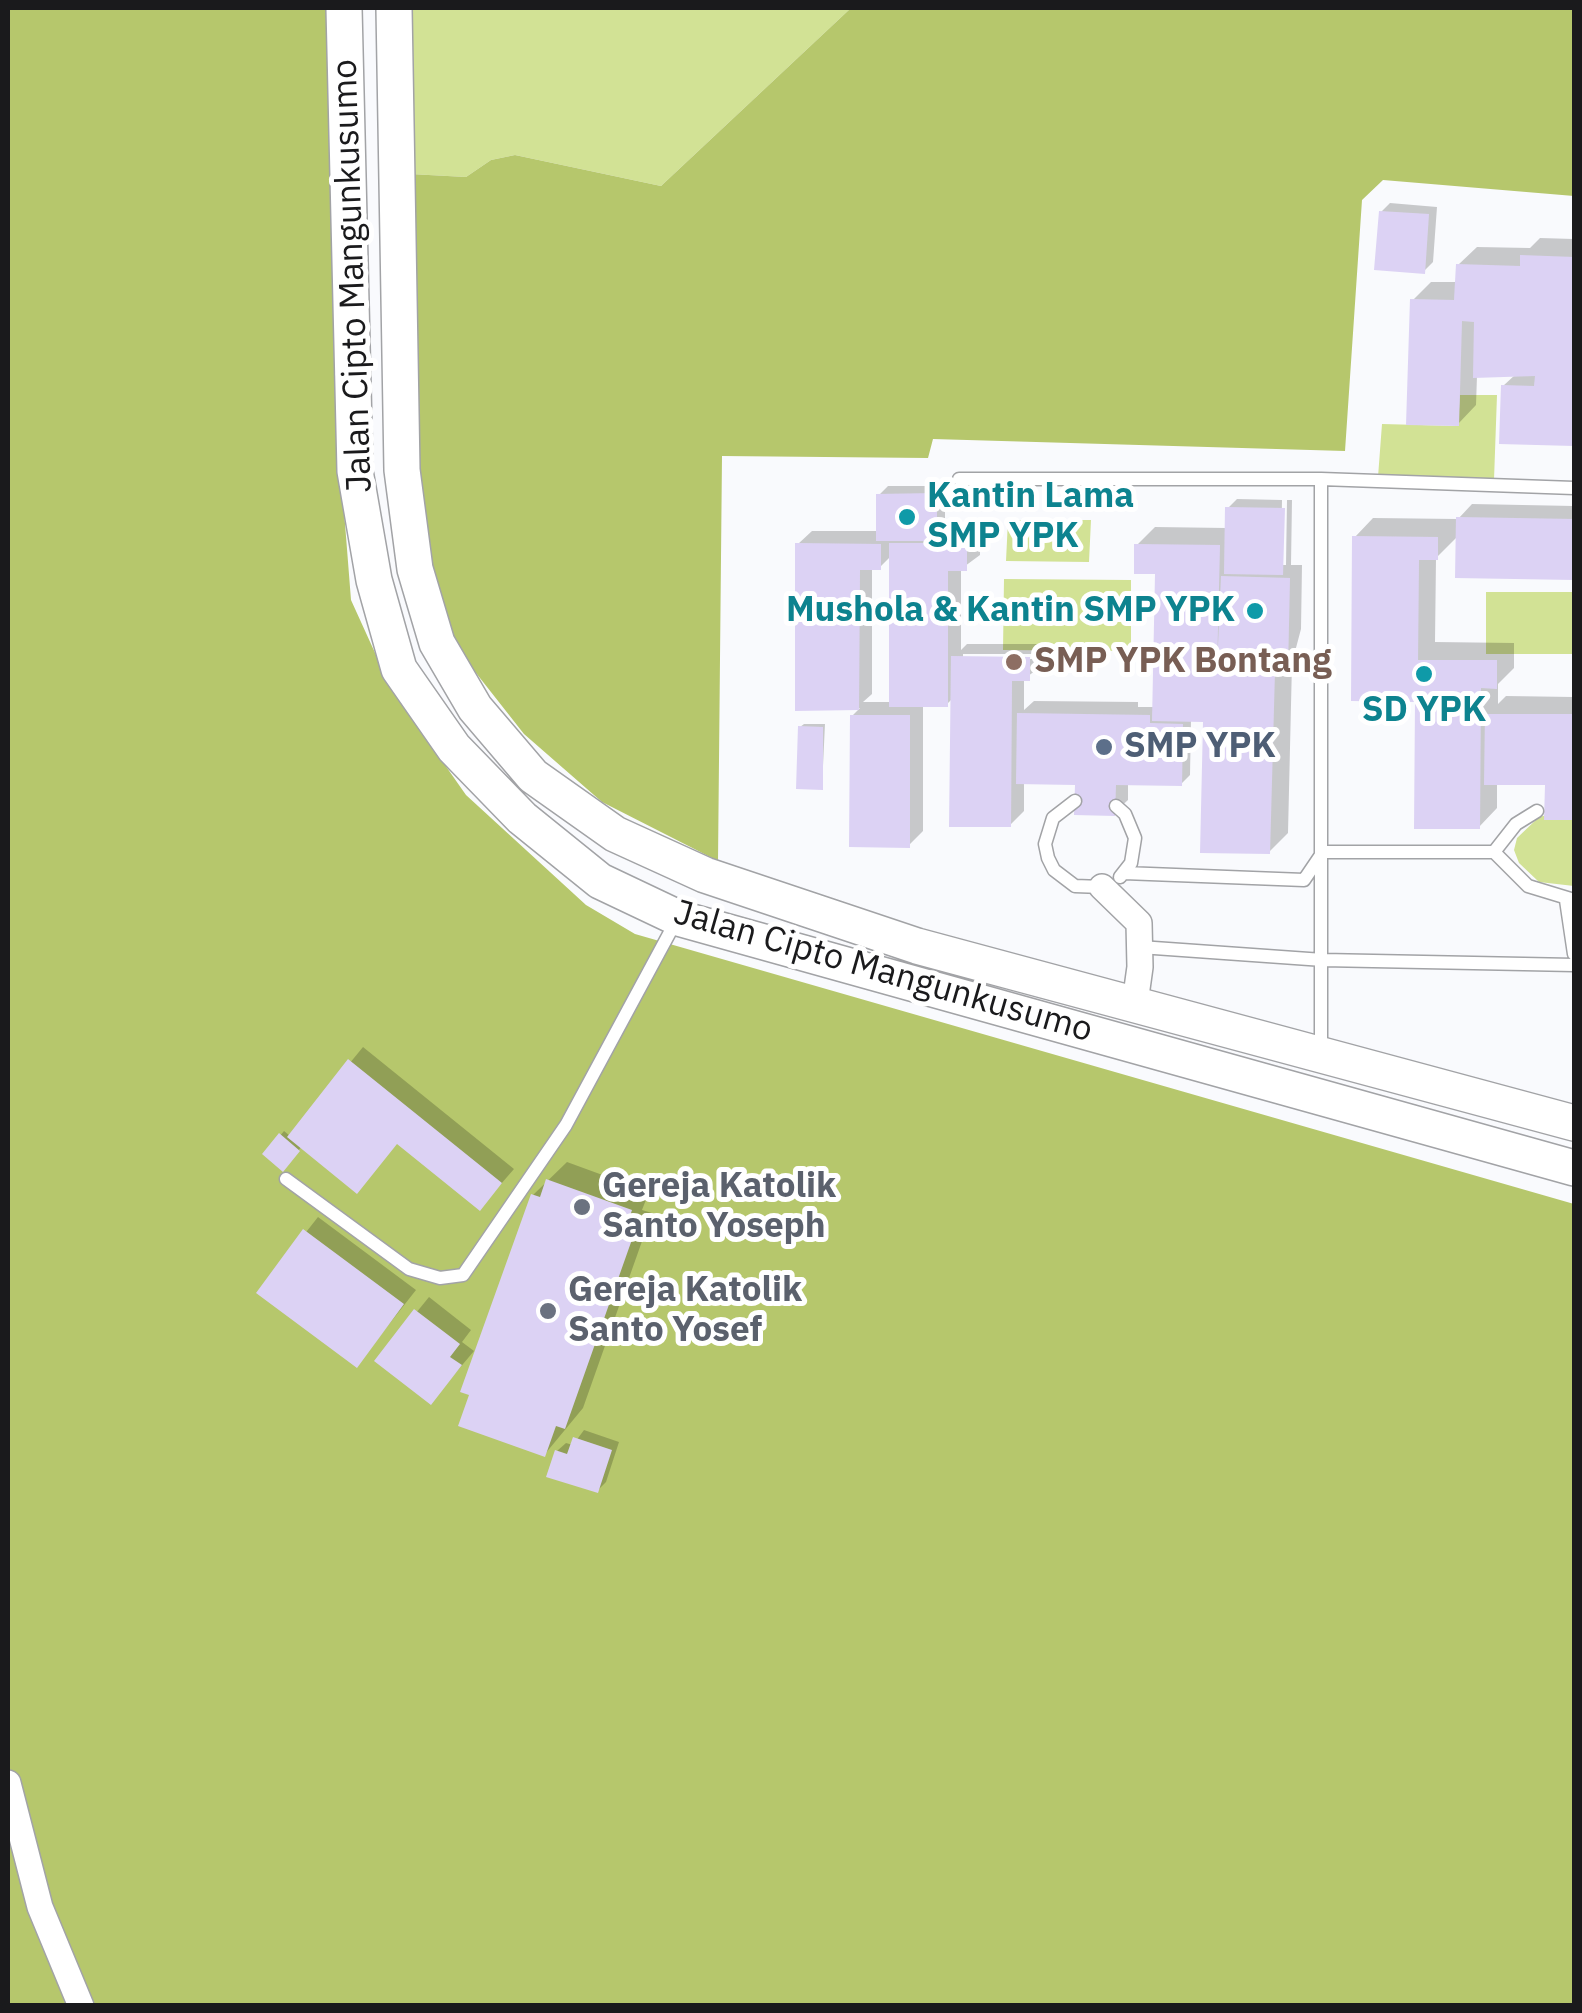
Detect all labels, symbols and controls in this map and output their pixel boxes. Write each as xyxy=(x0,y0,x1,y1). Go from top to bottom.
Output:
street label: Jalan Cipto Mangunkusumo xyxy=(324,59,382,493)
place label: Kantin Lama SMP YPK xyxy=(927,476,1134,558)
marker: Kantin Lama SMP YPK xyxy=(896,506,918,528)
place label: Mushola & Kantin SMP YPK xyxy=(786,590,1235,632)
marker: Mushola & Kantin SMP YPK xyxy=(1244,600,1266,622)
place label: SMP YPK Bontang xyxy=(1034,641,1331,683)
marker: SMP YPK Bontang xyxy=(1003,651,1025,673)
marker: SD YPK xyxy=(1413,663,1435,685)
place label: SD YPK xyxy=(1362,690,1486,732)
place label: SMP YPK xyxy=(1124,726,1276,768)
marker: SMP YPK xyxy=(1093,736,1115,758)
street label: Jalan Cipto Mangunkusumo xyxy=(669,892,1097,1052)
place label: Gereja Katolik Santo Yoseph xyxy=(602,1166,836,1248)
marker: Gereja Katolik Santo Yoseph xyxy=(571,1196,593,1218)
place label: Gereja Katolik Santo Yosef xyxy=(568,1270,802,1352)
marker: Gereja Katolik Santo Yosef xyxy=(537,1300,559,1322)

